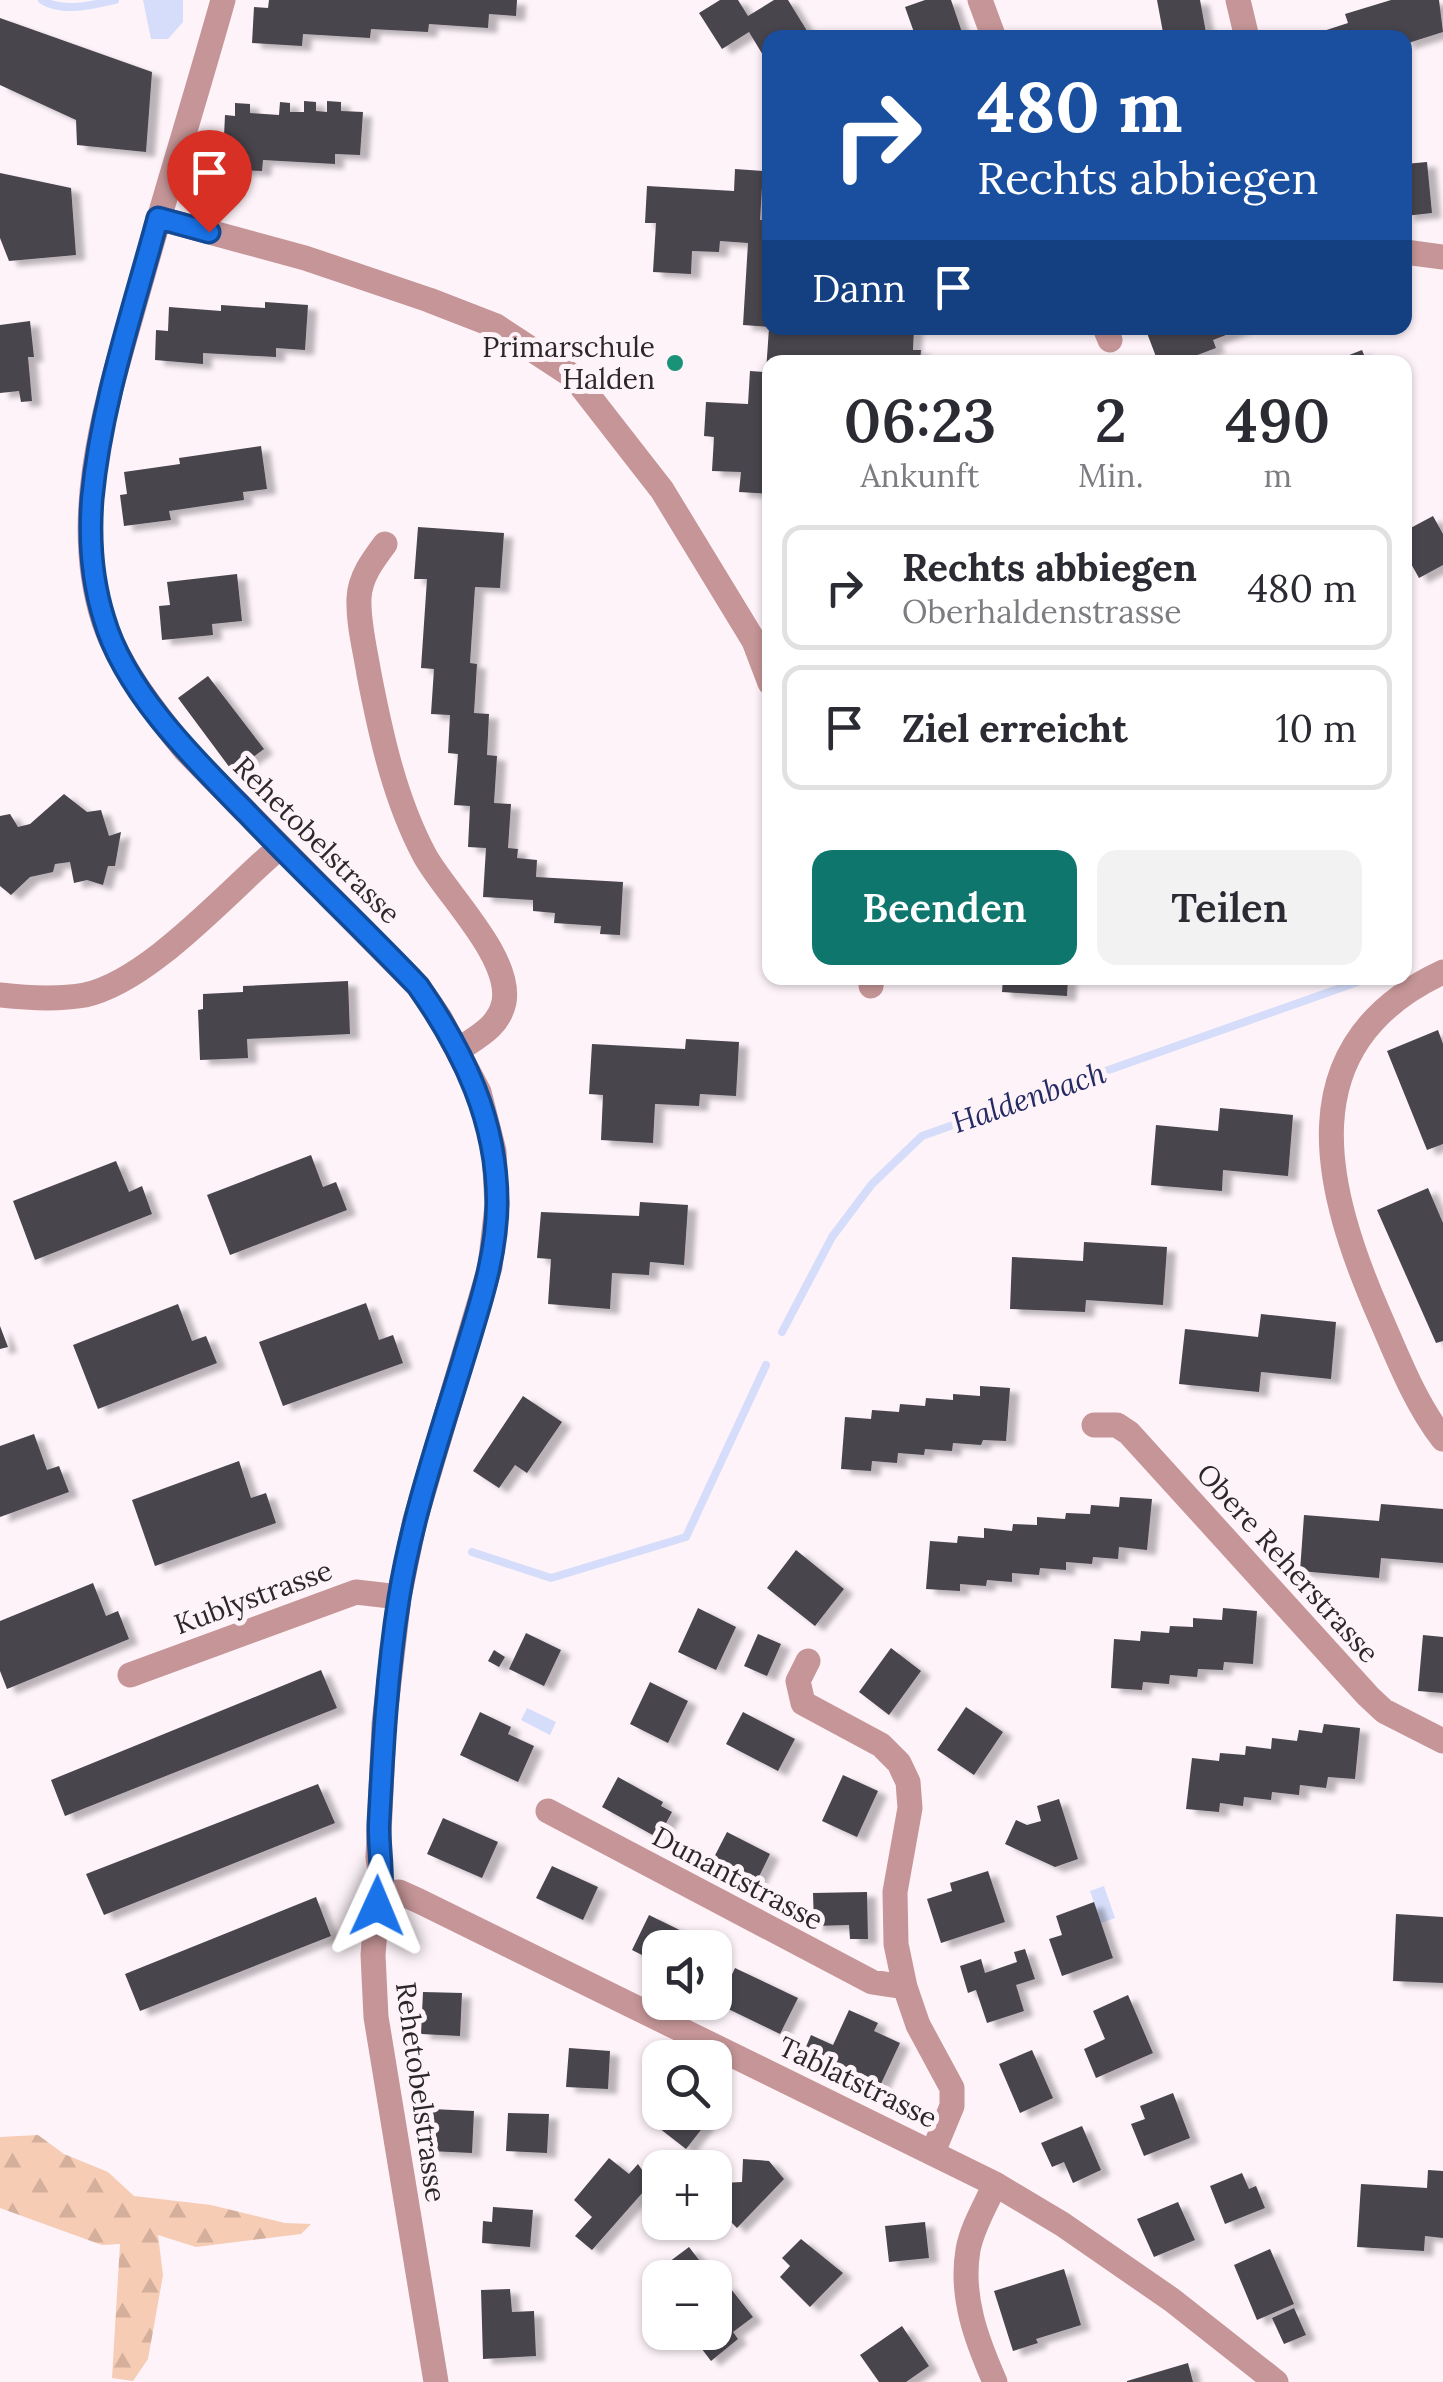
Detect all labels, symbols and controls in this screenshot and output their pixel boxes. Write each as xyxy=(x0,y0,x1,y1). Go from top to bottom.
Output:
text: 480 m xyxy=(977,62,1183,151)
icon: right xyxy=(812,70,942,200)
pin xyxy=(167,130,252,233)
icon: arrive xyxy=(182,145,237,200)
text: Rechts abbiegen xyxy=(977,149,1319,206)
icon: arrive xyxy=(926,260,981,315)
text: Dann xyxy=(812,264,906,312)
place label: Primarschule Halden xyxy=(482,329,655,397)
marker: Primarschule Halden xyxy=(664,352,686,374)
text: 06:23 xyxy=(844,382,996,458)
text: 2 xyxy=(1095,382,1127,458)
text: 490 xyxy=(1225,382,1330,458)
text: Ankunft xyxy=(861,455,979,496)
text: Min. xyxy=(1078,455,1144,496)
text: m xyxy=(1263,455,1292,496)
text: Rechts abbiegen xyxy=(902,543,1197,591)
icon: right xyxy=(817,560,872,615)
text: 480 m xyxy=(1247,564,1357,612)
text: Oberhaldenstrasse xyxy=(902,591,1182,632)
icon: arrive xyxy=(817,700,872,755)
text: Ziel erreicht xyxy=(902,704,1128,752)
text: 10 m xyxy=(1276,704,1357,752)
street label: Rehetobelstrasse xyxy=(226,749,408,931)
button: Beenden xyxy=(812,850,1077,965)
button: Teilen xyxy=(1097,850,1362,965)
water label: Haldenbach xyxy=(947,1053,1111,1141)
street label: Obere Reherstrasse xyxy=(1189,1456,1387,1670)
street label: Kublystrasse xyxy=(169,1552,337,1642)
street label: Dunantstrasse xyxy=(647,1818,829,1938)
position arrow xyxy=(325,1854,429,1958)
map controls xyxy=(642,1930,732,2350)
button: sound xyxy=(642,1930,732,2020)
street label: Rehetobelstrasse xyxy=(388,1980,454,2204)
street label: Tablatstrasse xyxy=(773,2028,943,2136)
button: search xyxy=(642,2040,732,2130)
button: + xyxy=(642,2150,732,2240)
button: − xyxy=(642,2260,732,2350)

